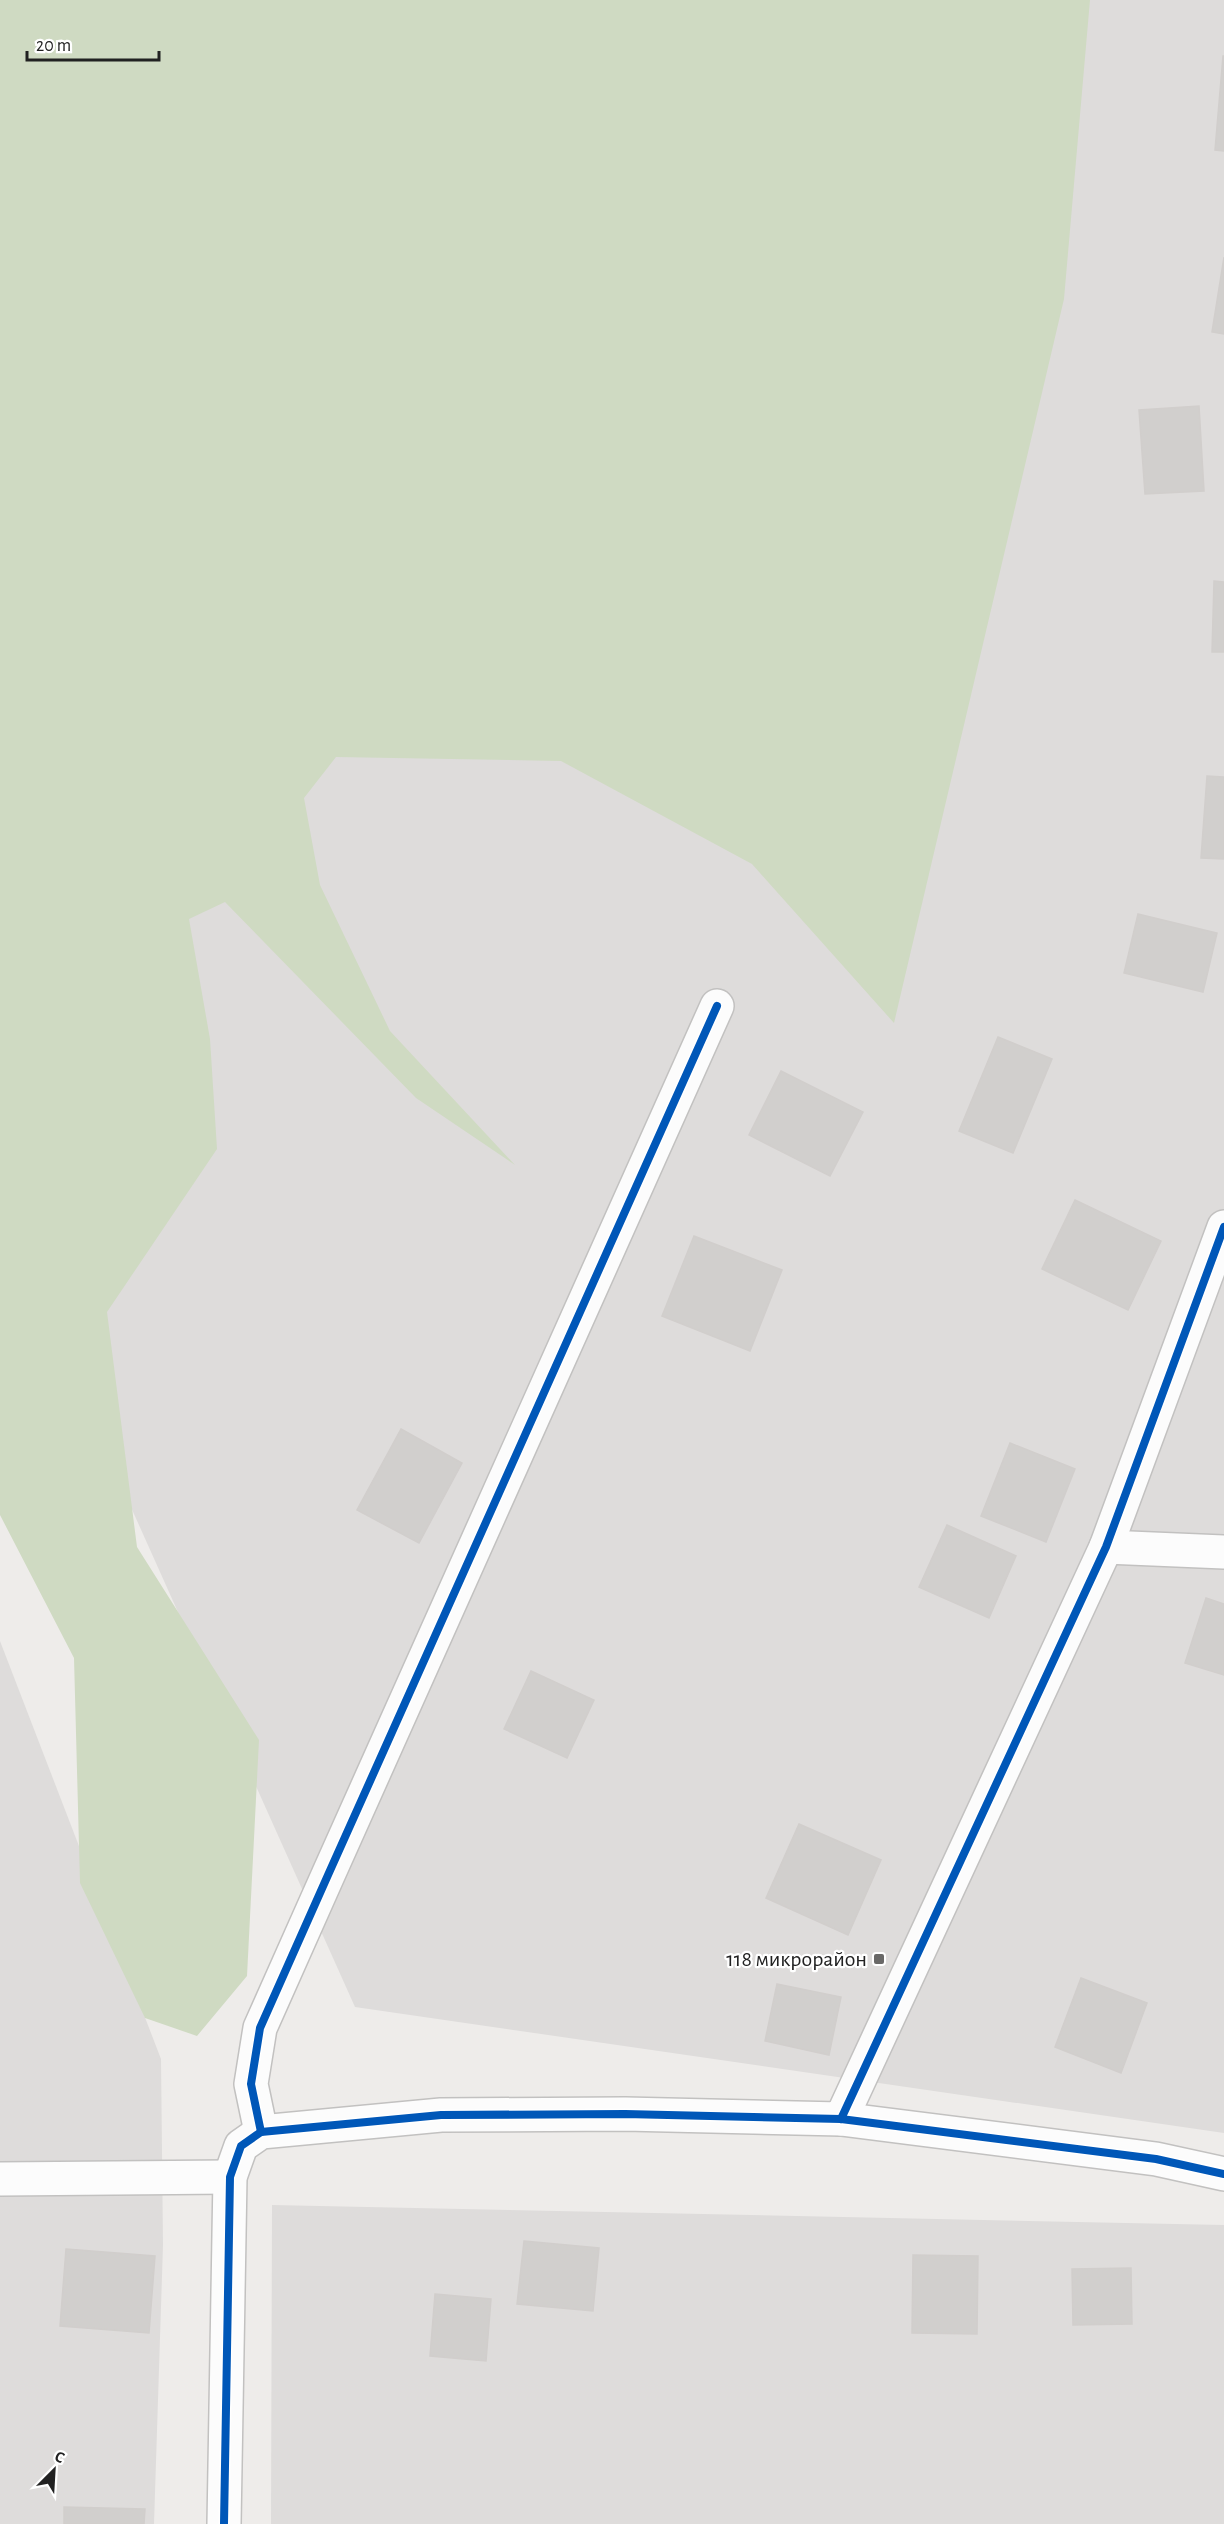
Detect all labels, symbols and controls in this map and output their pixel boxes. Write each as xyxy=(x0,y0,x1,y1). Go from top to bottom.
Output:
scale bar xyxy=(27,24,159,62)
text: 20 m xyxy=(36,37,71,55)
place label: 118 микрорайон xyxy=(726,1948,867,1970)
marker: 118 микрорайон xyxy=(872,1952,886,1966)
north arrow xyxy=(24,2440,84,2500)
text: С xyxy=(52,2448,67,2466)

